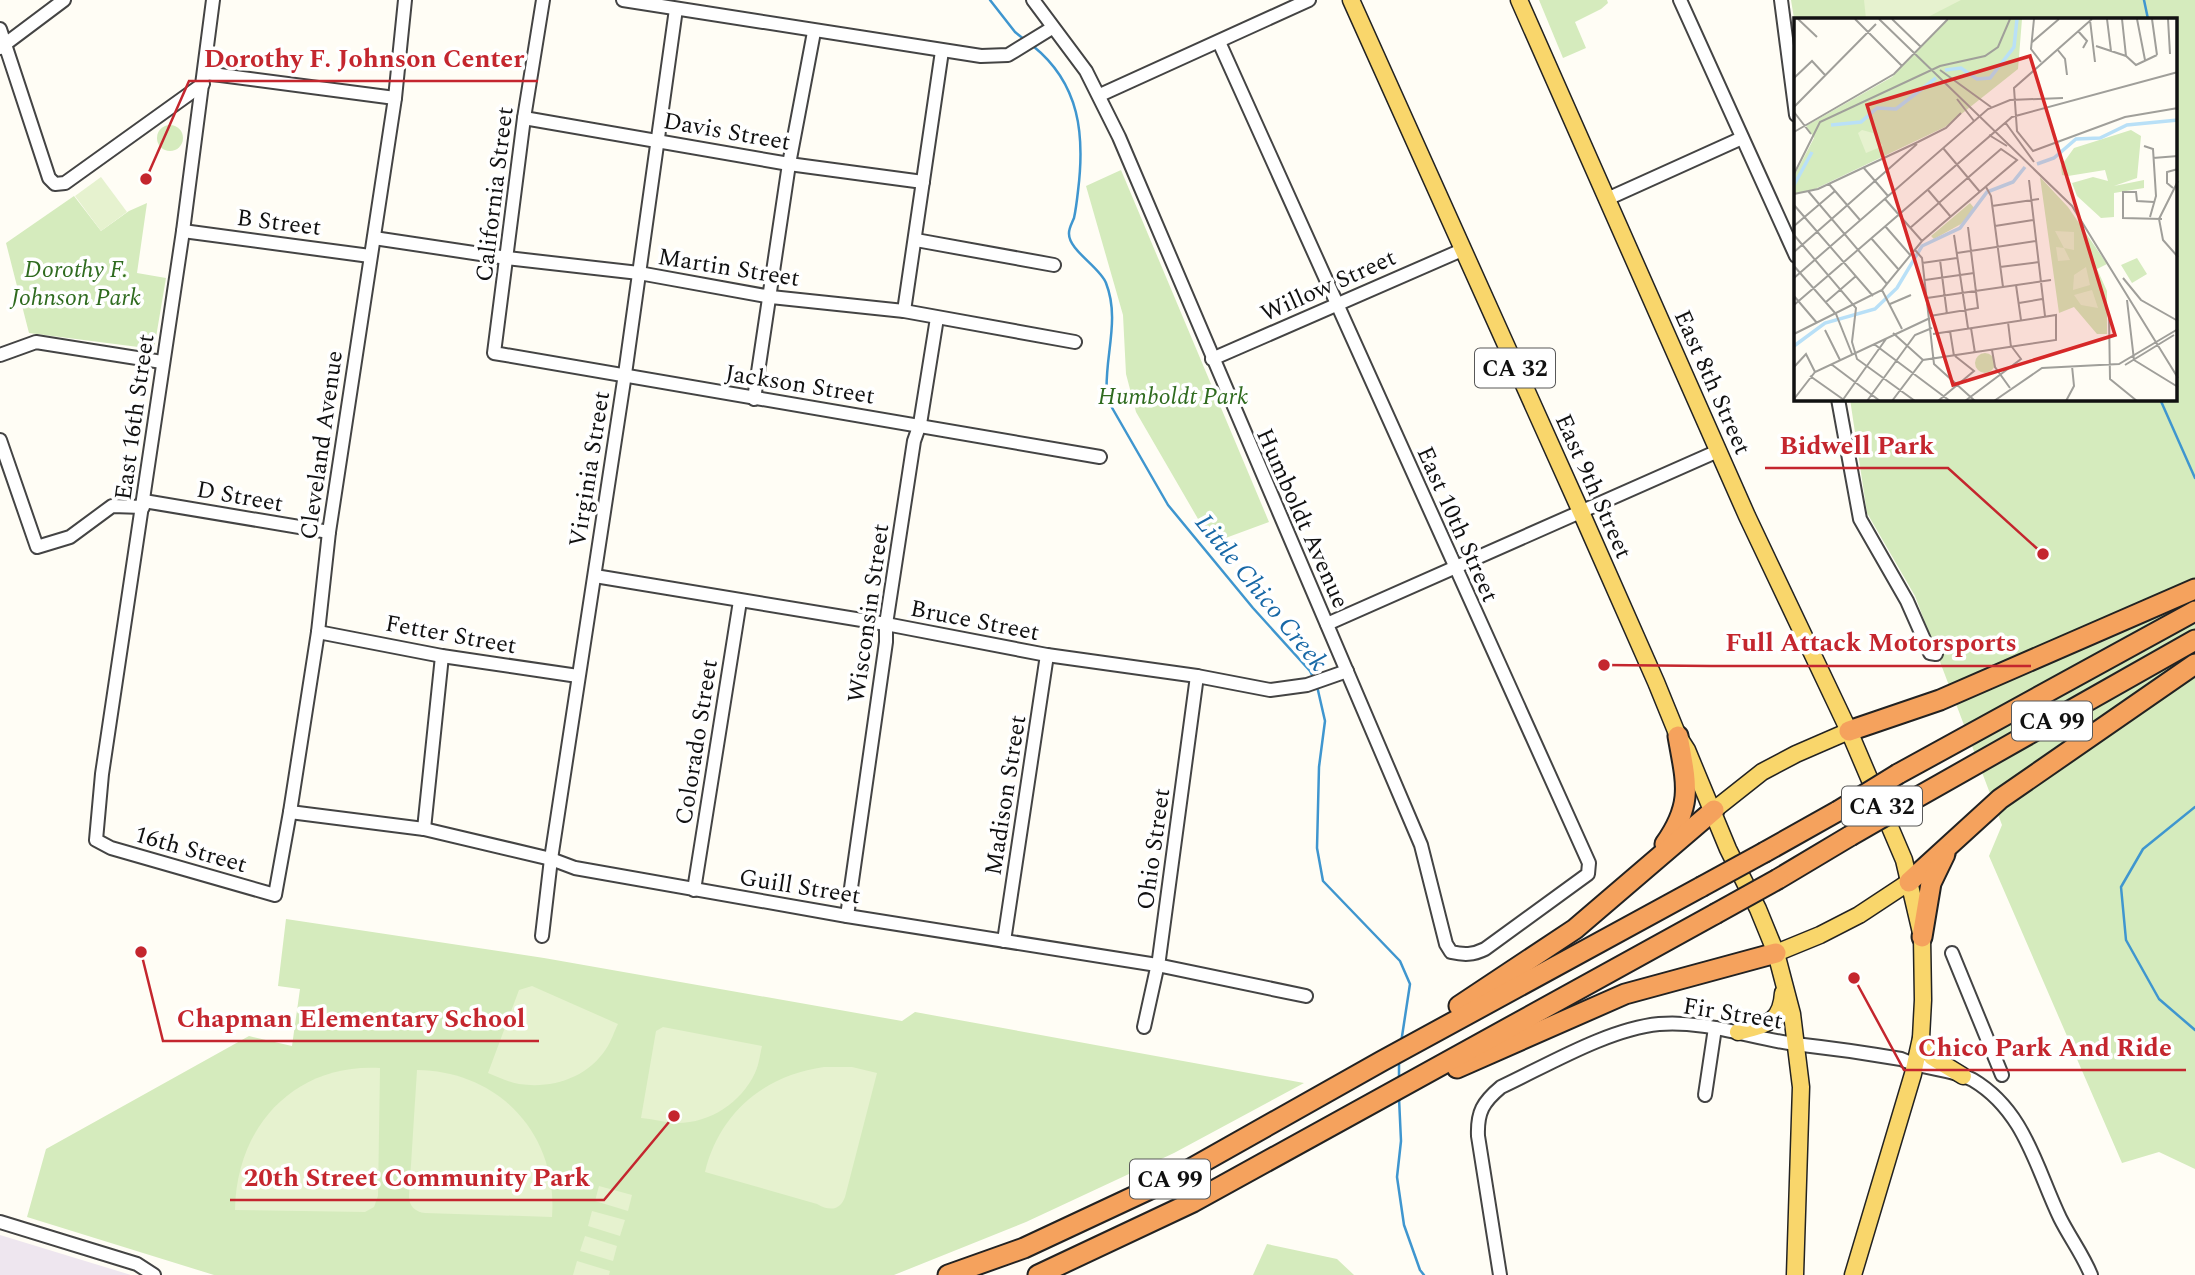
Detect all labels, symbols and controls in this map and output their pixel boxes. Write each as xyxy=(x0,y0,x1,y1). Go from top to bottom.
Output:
inset map xyxy=(1794,18,2178,401)
callout: Dorothy F. Johnson Center xyxy=(189,34,538,81)
text: Dorothy F. Johnson Center xyxy=(204,39,525,79)
street label: Davis Street xyxy=(660,103,793,161)
street label: California Street xyxy=(466,104,524,284)
street label: B Street xyxy=(235,200,323,246)
street label: Martin Street xyxy=(655,239,802,297)
street label: Willow Street xyxy=(1255,240,1402,332)
park label: Dorothy F. Johnson Park xyxy=(9,252,141,316)
street label: East 8th Street xyxy=(1664,304,1760,461)
street label: East 16th Street xyxy=(106,332,164,503)
street label: Cleveland Avenue xyxy=(291,348,353,542)
road number: CA 32 xyxy=(1475,348,1555,388)
street label: Jackson Street xyxy=(722,355,877,415)
park label: Humboldt Park xyxy=(1098,379,1248,415)
street label: Virginia Street xyxy=(560,389,620,550)
street label: East 9th Street xyxy=(1545,408,1641,565)
callout: Bidwell Park xyxy=(1765,421,1948,468)
street label: Humboldt Avenue xyxy=(1246,422,1358,614)
text: Bidwell Park xyxy=(1780,426,1935,466)
street label: East 10th Street xyxy=(1407,441,1508,608)
street label: D Street xyxy=(194,472,286,522)
water label: Little Chico Creek xyxy=(1185,505,1338,680)
street label: Wisconsin Street xyxy=(839,521,899,705)
street label: Bruce Street xyxy=(907,591,1042,651)
street label: Fetter Street xyxy=(382,606,519,664)
callout: Full Attack Motorsports xyxy=(1711,619,2031,666)
text: Full Attack Motorsports xyxy=(1725,623,2017,663)
street label: Colorado Street xyxy=(666,657,728,828)
road number: CA 99 xyxy=(2012,702,2092,740)
street label: Madison Street xyxy=(976,712,1036,878)
street label: Ohio Street xyxy=(1128,786,1180,912)
road number: CA 32 xyxy=(1842,786,1922,826)
street label: 16th Street xyxy=(130,817,251,883)
street label: Guill Street xyxy=(737,860,863,914)
street label: Fir Street xyxy=(1680,988,1785,1040)
callout: Chapman Elementary School xyxy=(163,994,539,1041)
text: Chapman Elementary School xyxy=(177,999,525,1039)
callout: Chico Park And Ride xyxy=(1904,1023,2186,1070)
text: Chico Park And Ride xyxy=(1918,1028,2172,1068)
callout: 20th Street Community Park xyxy=(230,1153,604,1200)
text: 20th Street Community Park xyxy=(244,1158,591,1198)
road number: CA 99 xyxy=(1130,1160,1210,1198)

